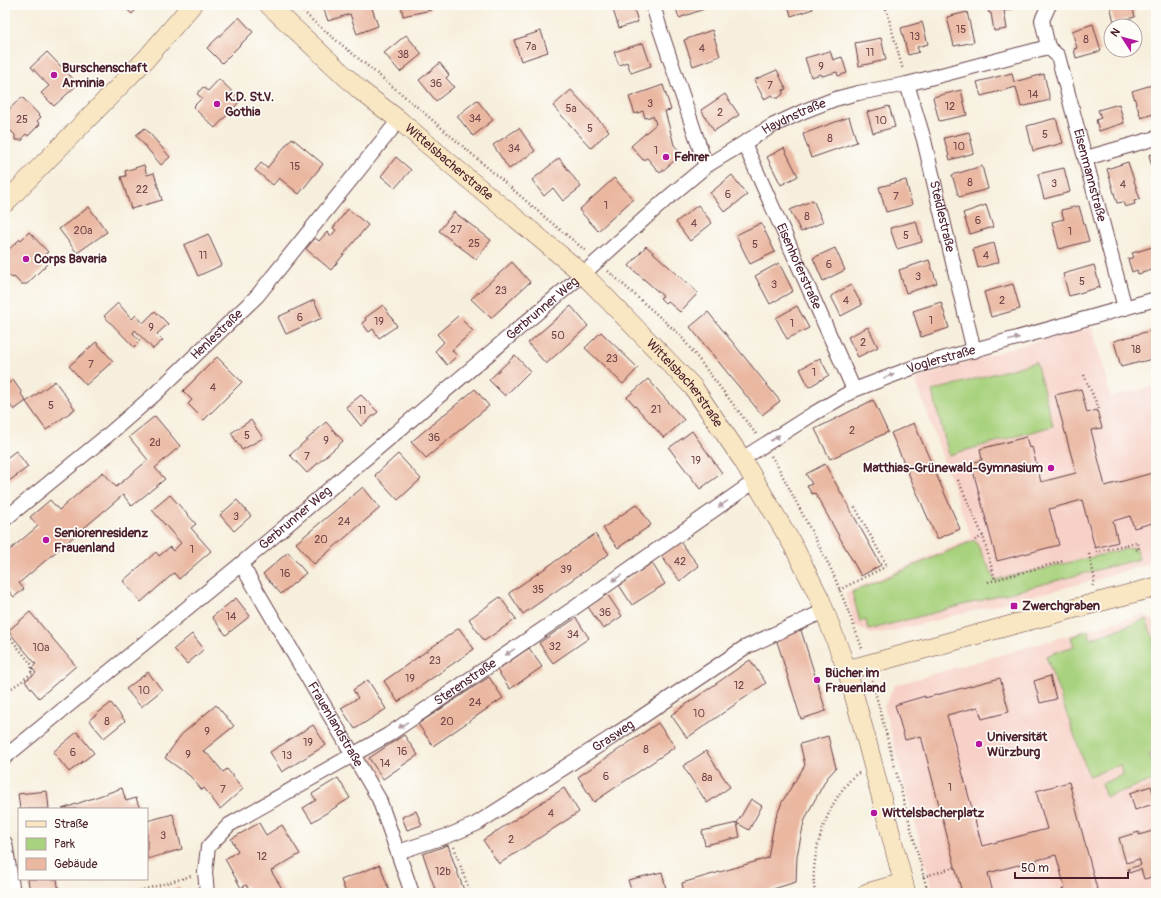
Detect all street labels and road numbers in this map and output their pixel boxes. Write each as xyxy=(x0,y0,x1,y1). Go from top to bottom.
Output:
street label: Haydnstraße xyxy=(759,95,829,138)
street label: Wittelsbacherstraße xyxy=(401,120,497,204)
street label: Eisenmannstraße xyxy=(1070,127,1110,224)
street label: Steidlestraße xyxy=(926,179,958,254)
street label: Eisenhoferstraße xyxy=(773,221,825,312)
street label: Gerbrunner Weg xyxy=(503,273,582,344)
street label: Henlestraße xyxy=(187,306,247,363)
street label: Wittelsbacherstraße xyxy=(643,336,726,431)
street label: Voglerstraße xyxy=(904,342,978,377)
street label: Gerbrunner Weg xyxy=(256,482,335,553)
street label: Sterenstraße xyxy=(431,655,500,709)
street label: Frauenlandstraße xyxy=(304,679,367,770)
street label: Grasweg xyxy=(589,716,638,756)

